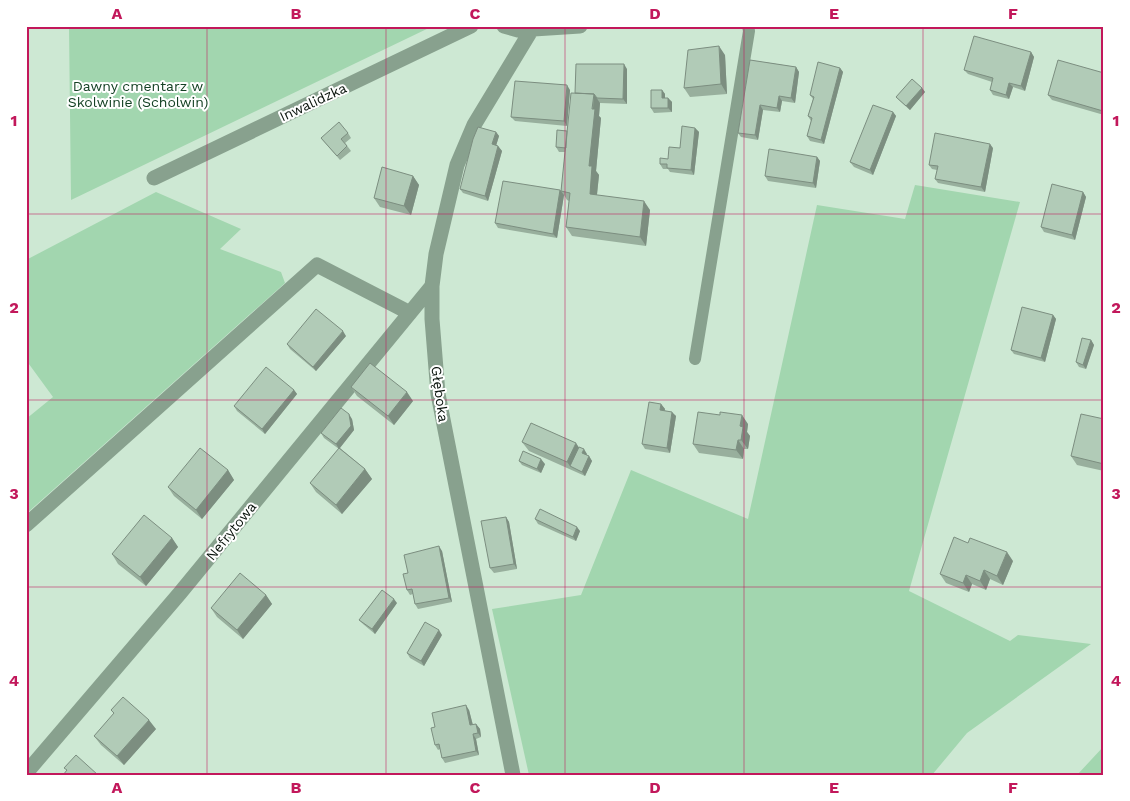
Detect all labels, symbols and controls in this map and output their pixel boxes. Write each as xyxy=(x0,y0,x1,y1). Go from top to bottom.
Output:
text: A xyxy=(112,4,123,23)
text: B xyxy=(291,4,302,23)
text: C xyxy=(470,4,481,23)
text: D xyxy=(649,4,661,23)
text: E xyxy=(829,4,839,23)
text: F xyxy=(1008,4,1018,23)
park label: Dawny cmentarz w Skolwinie (Scholwin) xyxy=(68,78,208,110)
street label: Inwalidzka xyxy=(277,79,349,124)
text: 1 xyxy=(11,111,17,130)
text: 1 xyxy=(1113,111,1119,130)
text: 2 xyxy=(9,298,19,317)
text: 2 xyxy=(1111,298,1121,317)
street label: Głęboka xyxy=(428,365,452,423)
text: 3 xyxy=(9,484,19,503)
text: 3 xyxy=(1111,484,1121,503)
street label: Nefrytowa xyxy=(203,499,259,563)
text: 4 xyxy=(9,671,19,690)
text: 4 xyxy=(1111,671,1121,690)
text: A xyxy=(112,778,123,797)
text: B xyxy=(291,778,302,797)
text: C xyxy=(470,778,481,797)
text: D xyxy=(649,778,661,797)
text: E xyxy=(829,778,839,797)
text: F xyxy=(1008,778,1018,797)

